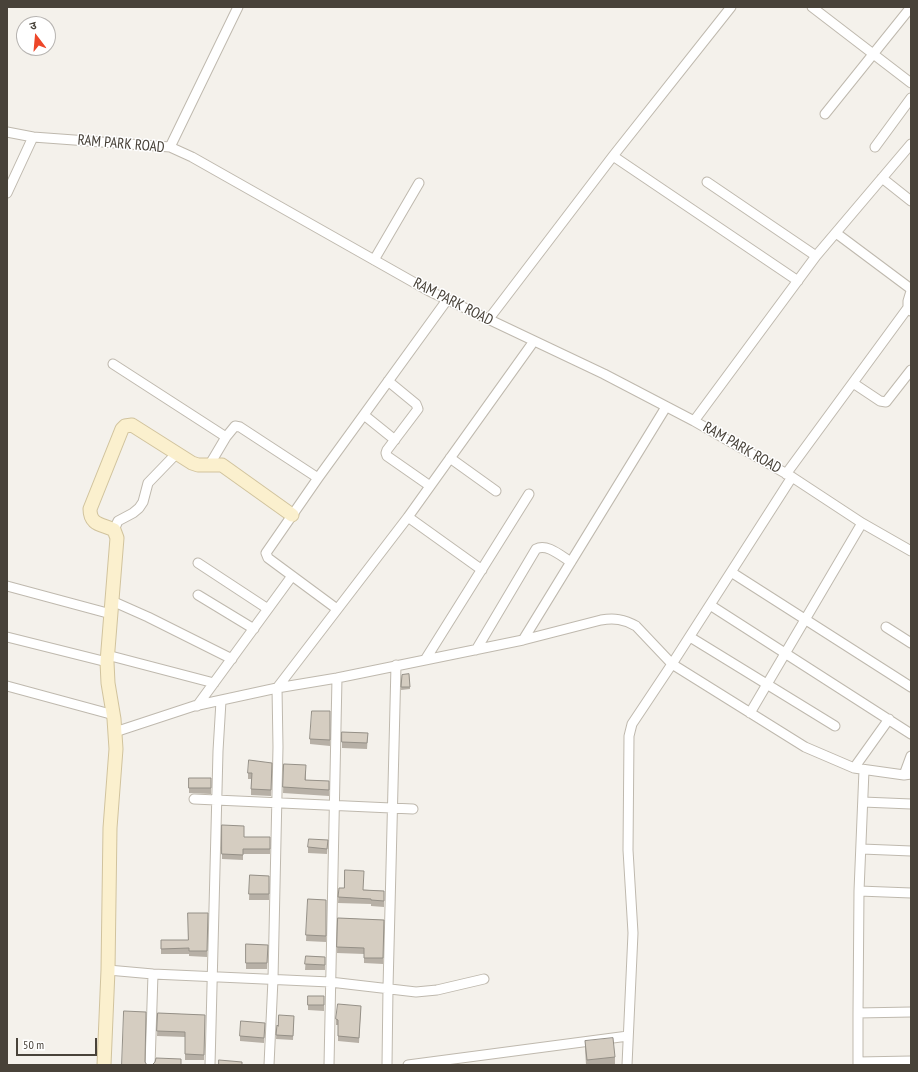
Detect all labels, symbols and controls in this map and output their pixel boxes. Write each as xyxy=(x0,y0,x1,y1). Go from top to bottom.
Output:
north arrow xyxy=(16,16,56,56)
text: उ xyxy=(28,18,38,33)
street label: RAM PARK ROAD xyxy=(77,131,165,157)
street label: RAM PARK ROAD xyxy=(410,274,496,330)
street label: RAM PARK ROAD xyxy=(700,418,784,478)
scale bar xyxy=(18,1030,99,1056)
text: 50 m xyxy=(23,1037,44,1052)

